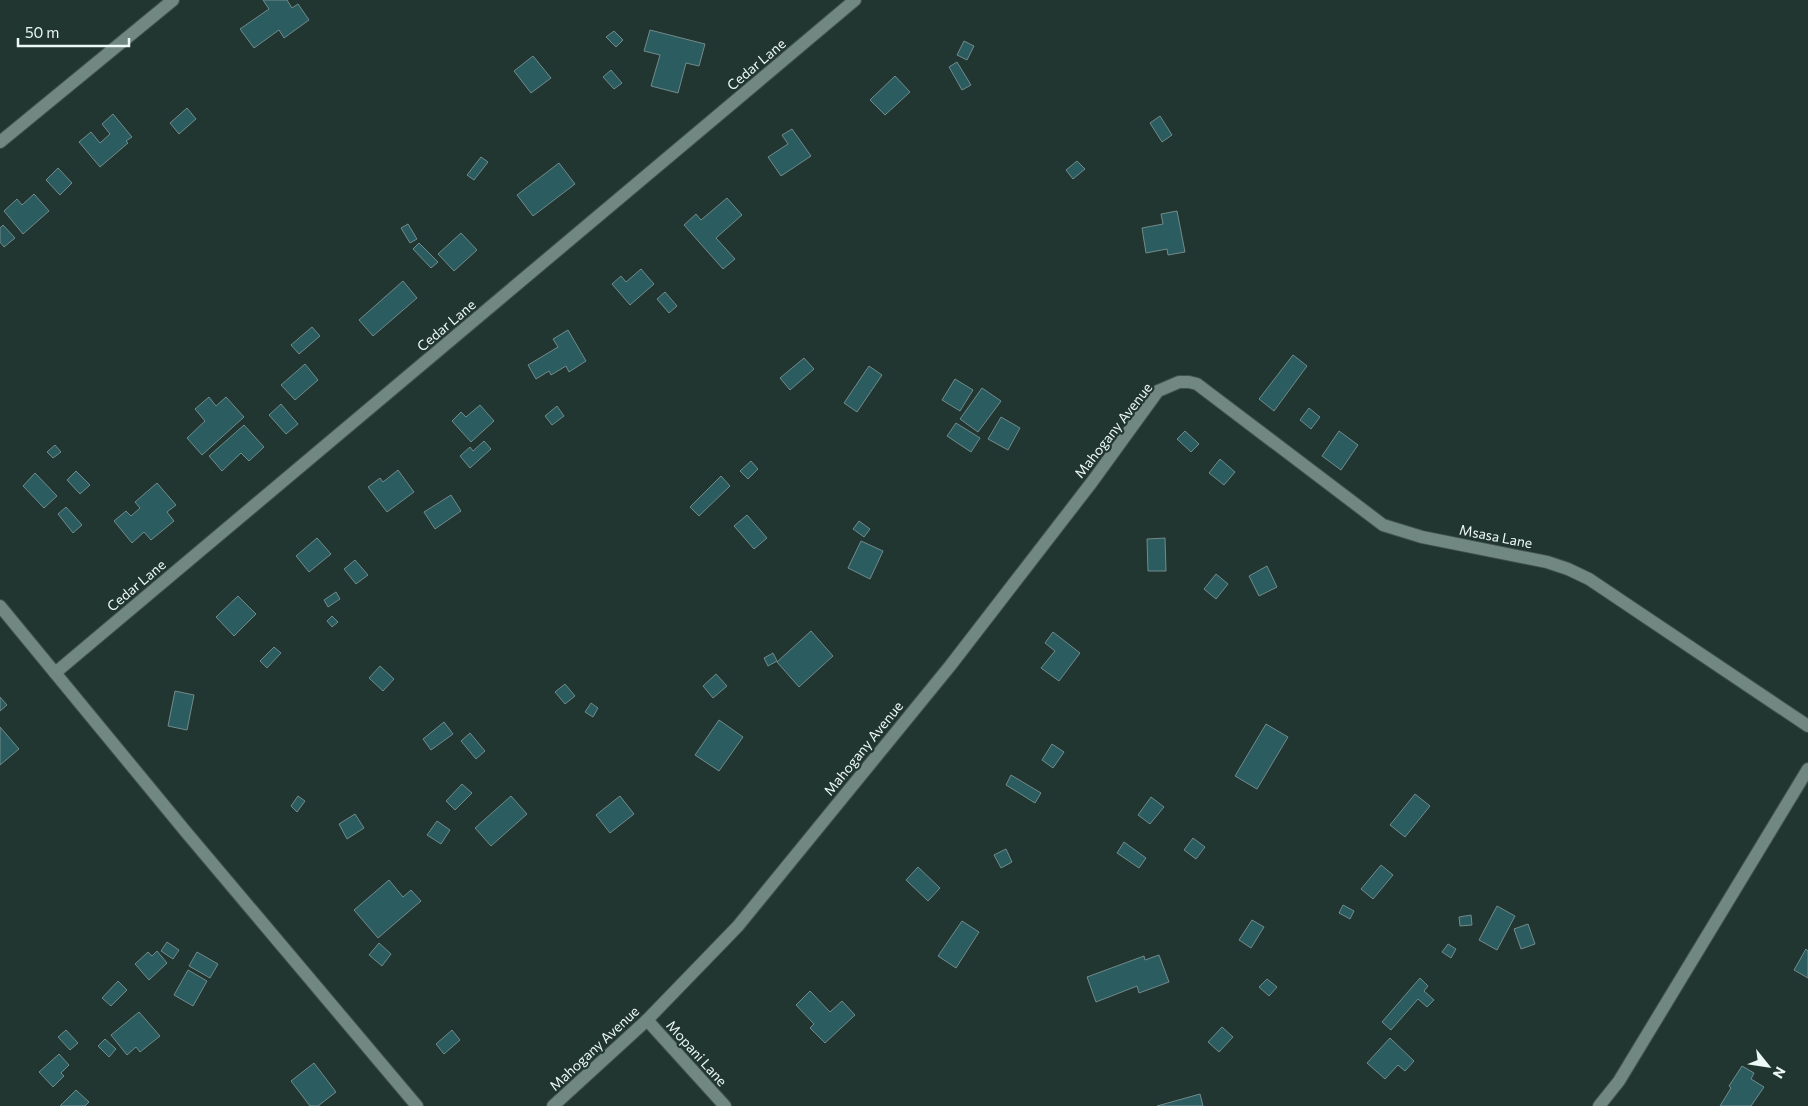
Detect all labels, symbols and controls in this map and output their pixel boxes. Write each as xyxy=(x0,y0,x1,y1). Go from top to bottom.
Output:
scale bar xyxy=(18,15,129,47)
text: 50 m xyxy=(25,23,59,41)
street label: Cedar Lane xyxy=(723,35,789,93)
street label: Cedar Lane xyxy=(413,296,479,354)
street label: Mahogany Avenue xyxy=(1071,379,1155,481)
street label: Msasa Lane xyxy=(1458,521,1534,551)
street label: Cedar Lane xyxy=(103,556,169,614)
street label: Mahogany Avenue xyxy=(820,697,906,799)
street label: Mahogany Avenue xyxy=(546,1002,642,1094)
street label: Mopani Lane xyxy=(663,1017,731,1089)
north arrow xyxy=(1743,1041,1793,1091)
text: N xyxy=(1770,1064,1790,1082)

